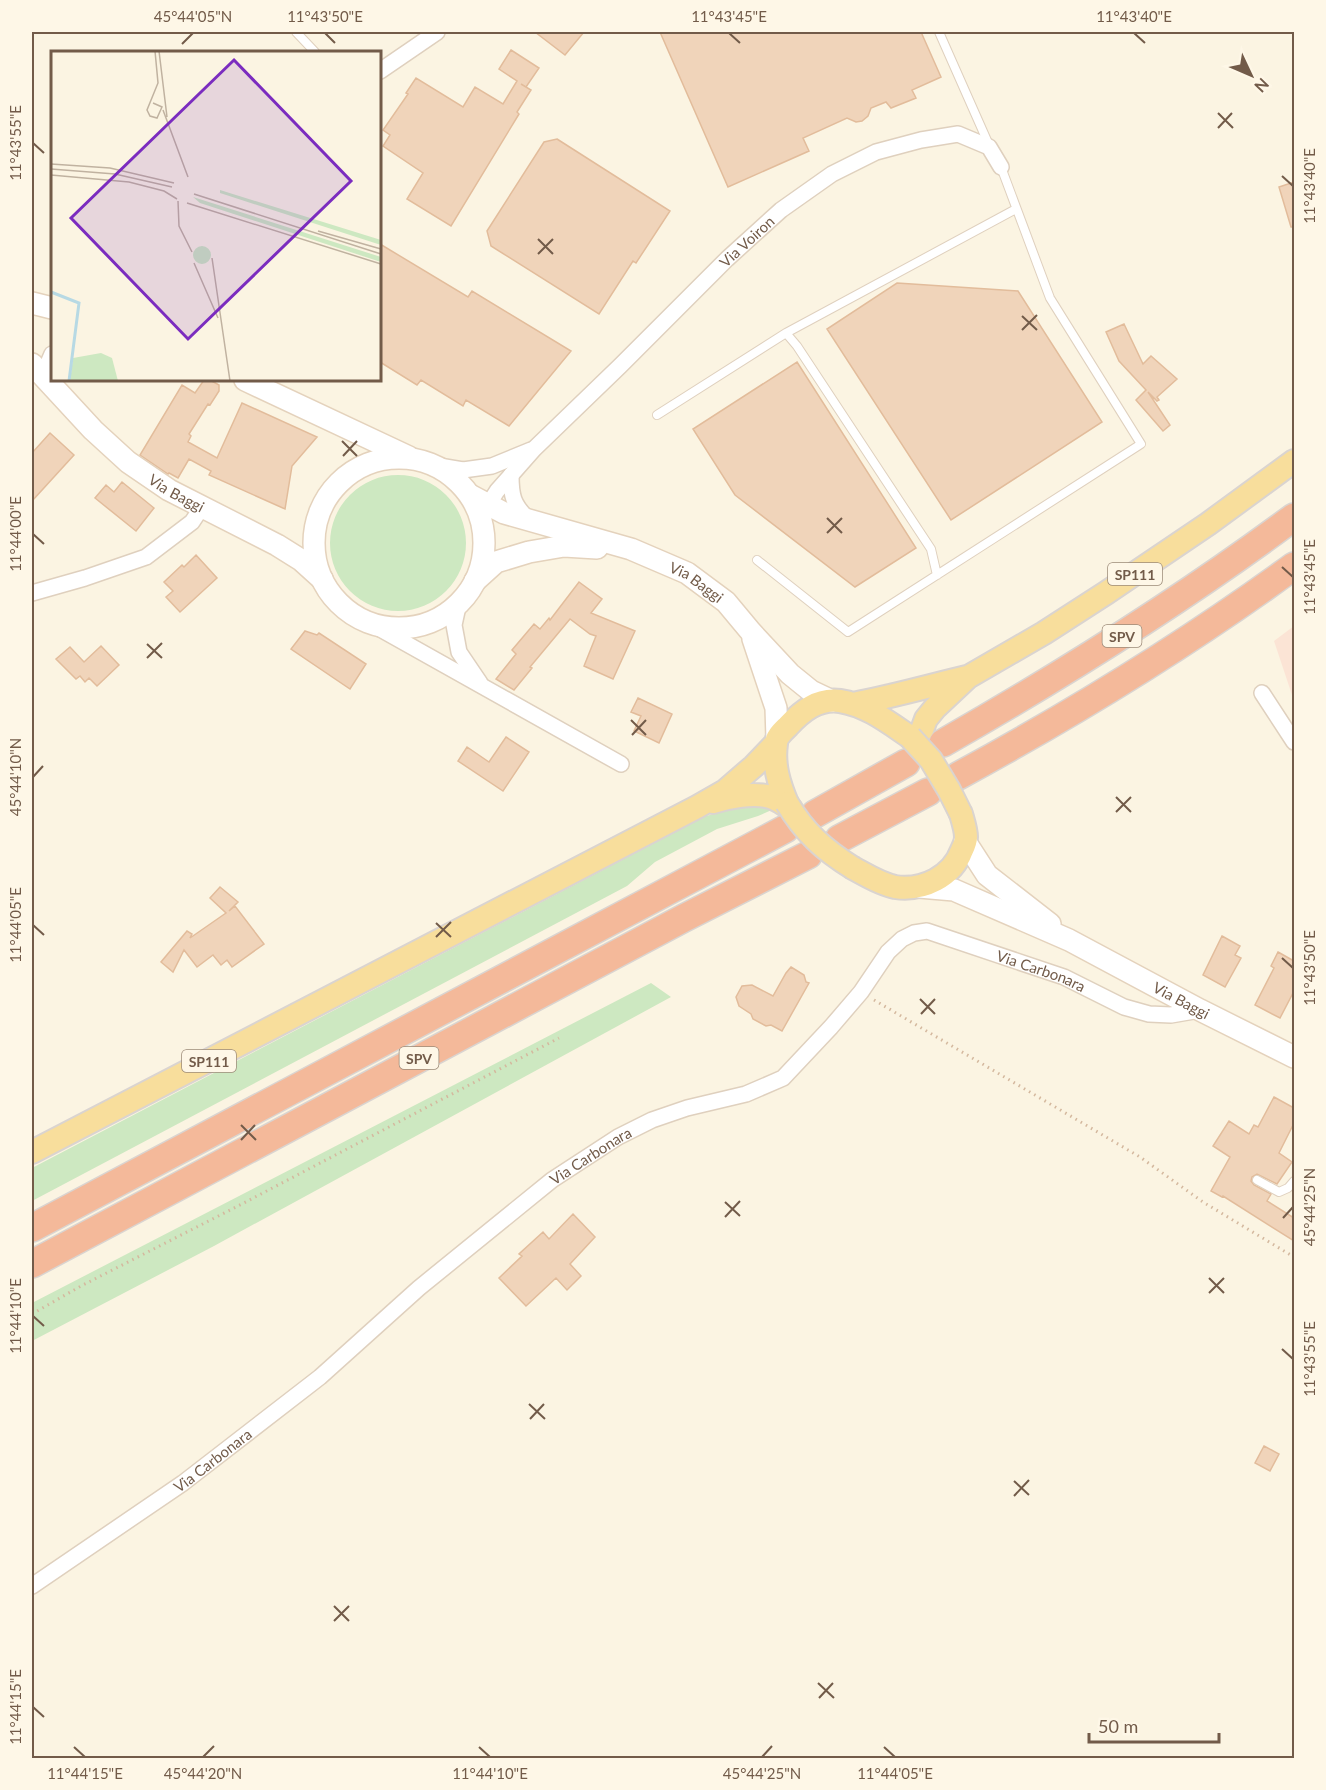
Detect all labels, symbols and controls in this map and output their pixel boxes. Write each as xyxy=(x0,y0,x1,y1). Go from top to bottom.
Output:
text: 45°44'05"N xyxy=(154,7,232,25)
text: 11°43'50"E xyxy=(287,7,363,25)
text: 11°43'45"E xyxy=(691,7,767,25)
text: 11°43'40"E xyxy=(1096,7,1172,25)
north arrow xyxy=(1221,45,1281,105)
inset map xyxy=(51,51,381,381)
text: N xyxy=(1251,75,1273,97)
text: 11°43'55"E xyxy=(6,105,24,181)
text: 11°43'40"E xyxy=(1300,148,1318,224)
street label: Via Voiron xyxy=(715,212,778,271)
street label: Via Baggi xyxy=(145,470,208,516)
text: 11°44'00"E xyxy=(6,496,24,572)
text: 11°43'45"E xyxy=(1300,539,1318,615)
street label: Via Baggi xyxy=(667,558,727,606)
road number: SP111 xyxy=(1108,563,1162,585)
road number: SPV xyxy=(1102,625,1142,647)
text: 45°44'10"N xyxy=(6,738,24,816)
text: 11°44'05"E xyxy=(6,887,24,963)
text: 11°43'50"E xyxy=(1300,930,1318,1006)
street label: Via Carbonara xyxy=(994,946,1089,995)
street label: Via Baggi xyxy=(1150,978,1213,1022)
road number: SPV xyxy=(400,1047,438,1069)
road number: SP111 xyxy=(182,1050,236,1072)
street label: Via Carbonara xyxy=(546,1123,634,1188)
text: 45°44'25"N xyxy=(1300,1168,1318,1246)
text: 11°44'10"E xyxy=(6,1278,24,1354)
text: 11°43'55"E xyxy=(1300,1321,1318,1397)
street label: Via Carbonara xyxy=(170,1424,255,1496)
text: 11°44'15"E xyxy=(6,1669,24,1745)
scale bar xyxy=(1089,1706,1220,1744)
text: 50 m xyxy=(1098,1715,1138,1737)
text: 11°44'15"E xyxy=(47,1764,123,1782)
text: 45°44'20"N xyxy=(164,1764,242,1782)
text: 11°44'10"E xyxy=(452,1764,528,1782)
text: 45°44'25"N xyxy=(723,1764,801,1782)
text: 11°44'05"E xyxy=(857,1764,933,1782)

